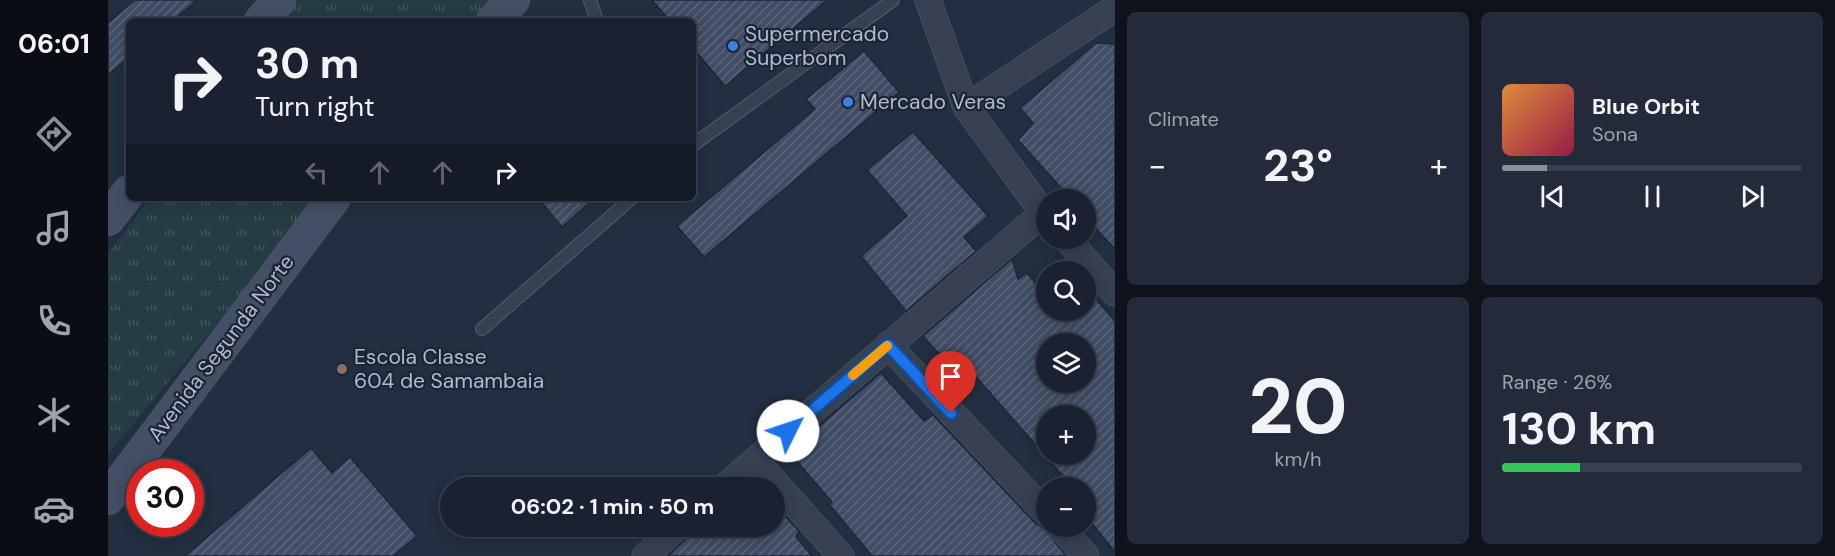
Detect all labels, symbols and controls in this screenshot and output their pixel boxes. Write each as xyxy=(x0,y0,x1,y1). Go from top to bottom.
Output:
place label: Supermercado Superbom xyxy=(745,20,889,72)
text: 06:01 xyxy=(18,26,90,61)
text: 30 m xyxy=(255,36,359,91)
marker: Supermercado Superbom xyxy=(726,39,740,53)
icon: right xyxy=(156,42,234,120)
place label: Mercado Veras xyxy=(860,88,1006,116)
text: Turn right xyxy=(255,89,375,124)
text: Blue Orbit xyxy=(1592,92,1700,121)
marker: Mercado Veras xyxy=(841,95,855,109)
text: Climate xyxy=(1148,106,1219,132)
icon: directions xyxy=(33,113,75,155)
text: Sona xyxy=(1592,121,1638,147)
text: 23° xyxy=(1263,136,1333,195)
text: − xyxy=(1148,144,1166,187)
text: + xyxy=(1430,144,1448,187)
icon: left xyxy=(300,156,333,189)
icon: ahead xyxy=(363,156,396,189)
icon: ahead xyxy=(426,156,459,189)
icon: right xyxy=(489,156,522,189)
icon: previous xyxy=(1536,180,1569,213)
icon: pause xyxy=(1636,180,1669,213)
icon: next xyxy=(1736,180,1769,213)
map controls xyxy=(1036,189,1096,537)
button: sound xyxy=(1036,189,1096,249)
icon: music xyxy=(33,207,75,249)
street label: Avenida Segunda Norte xyxy=(141,249,301,447)
button: search xyxy=(1036,261,1096,321)
icon: phone xyxy=(33,300,75,342)
button: layers xyxy=(1036,333,1096,393)
place label: Escola Classe 604 de Samambaia xyxy=(354,343,544,395)
pin xyxy=(925,351,976,413)
text: 20 xyxy=(1248,356,1348,457)
icon: arrive xyxy=(934,360,967,393)
marker: Escola Classe 604 de Samambaia xyxy=(335,362,349,376)
text: Range · 26% xyxy=(1502,369,1612,395)
icon: climate xyxy=(33,394,75,436)
position arrow xyxy=(756,399,820,463)
text: 130 km xyxy=(1502,399,1656,458)
button: + xyxy=(1036,405,1096,465)
text: km/h xyxy=(1274,446,1322,472)
speed limit sign: 30 xyxy=(126,459,204,537)
button: − xyxy=(1036,477,1096,537)
icon: car xyxy=(33,488,75,530)
text: 06:02 · 1 min · 50 m xyxy=(511,492,714,521)

